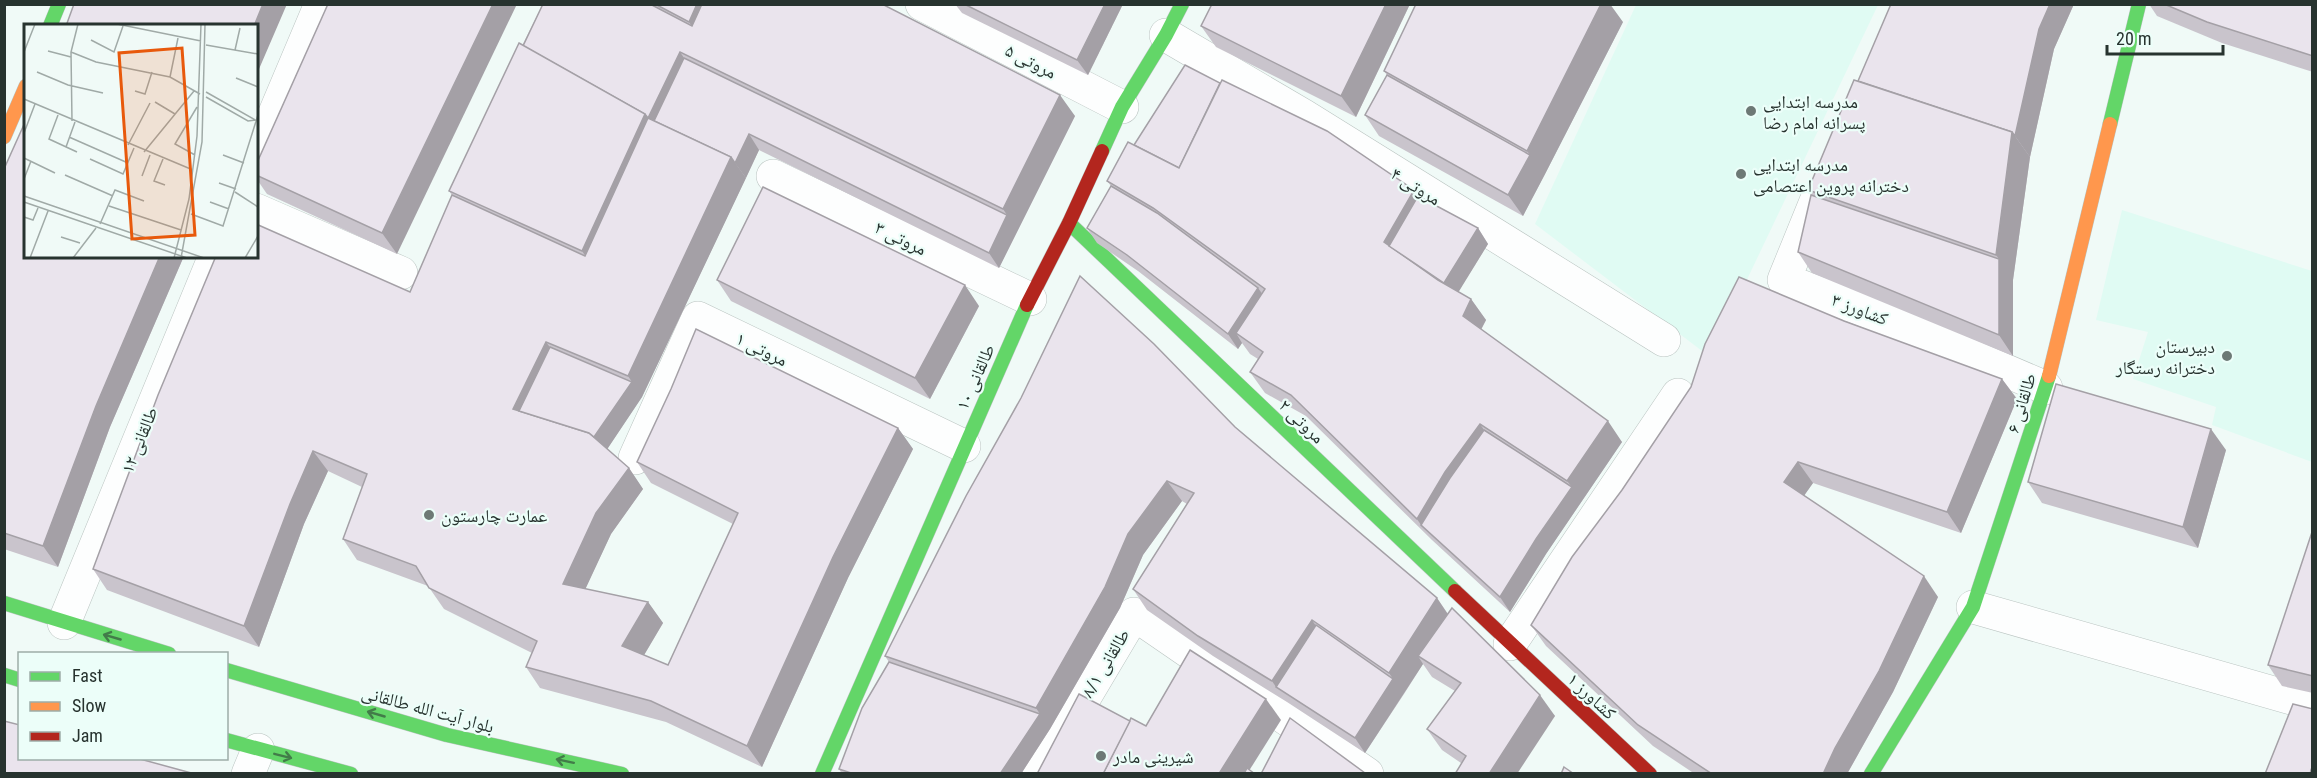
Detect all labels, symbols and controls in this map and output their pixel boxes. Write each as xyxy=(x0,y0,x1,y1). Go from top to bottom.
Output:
scale bar xyxy=(2107,18,2222,56)
inset map xyxy=(24,24,258,258)
text: 20 m xyxy=(2116,28,2151,49)
street label: مروتی ۵ xyxy=(1001,39,1060,84)
place label: مدرسه ابتدایی پسرانه امام رضا xyxy=(1763,91,1866,135)
marker: مدرسه ابتدایی پسرانه امام رضا xyxy=(1744,104,1758,118)
place label: مدرسه ابتدایی دخترانه پروین اعتصامی xyxy=(1753,154,1909,197)
street label: مروتی ۴ xyxy=(1387,163,1445,210)
marker: مدرسه ابتدایی دخترانه پروین اعتصامی xyxy=(1734,167,1748,181)
street label: مروتی ۳ xyxy=(871,217,930,260)
street label: کشاورز ۳ xyxy=(1829,289,1892,329)
street label: مروتی ۱ xyxy=(732,328,791,371)
place label: دبیرستان دخترانه رستگار xyxy=(2115,336,2215,378)
street label: طالقانی ۱۰ xyxy=(951,341,1000,413)
marker: دبیرستان دخترانه رستگار xyxy=(2220,349,2234,363)
street label: طالقانی ۶ xyxy=(2002,371,2041,436)
street label: مروتی ۲ xyxy=(1274,394,1329,448)
street label: طالقانی ۱۲ xyxy=(116,404,163,476)
place label: عمارت چارستون xyxy=(441,505,547,527)
marker: عمارت چارستون xyxy=(422,508,436,522)
street label: طالقانی ۸/۱ xyxy=(1076,625,1134,702)
one-way arrow xyxy=(103,631,122,642)
legend xyxy=(18,652,228,760)
text: Fast xyxy=(72,665,103,686)
street label: کشاورز ۱ xyxy=(1563,668,1621,724)
street label: بلوار آیت الله طالقانی xyxy=(359,681,497,738)
text: Slow xyxy=(72,695,107,716)
one-way arrow xyxy=(367,708,386,719)
text: Jam xyxy=(72,725,103,746)
place label: شیرینی مادر xyxy=(1112,746,1194,768)
marker: شیرینی مادر xyxy=(1094,749,1108,763)
one-way arrow xyxy=(273,751,292,762)
one-way arrow xyxy=(556,755,575,766)

